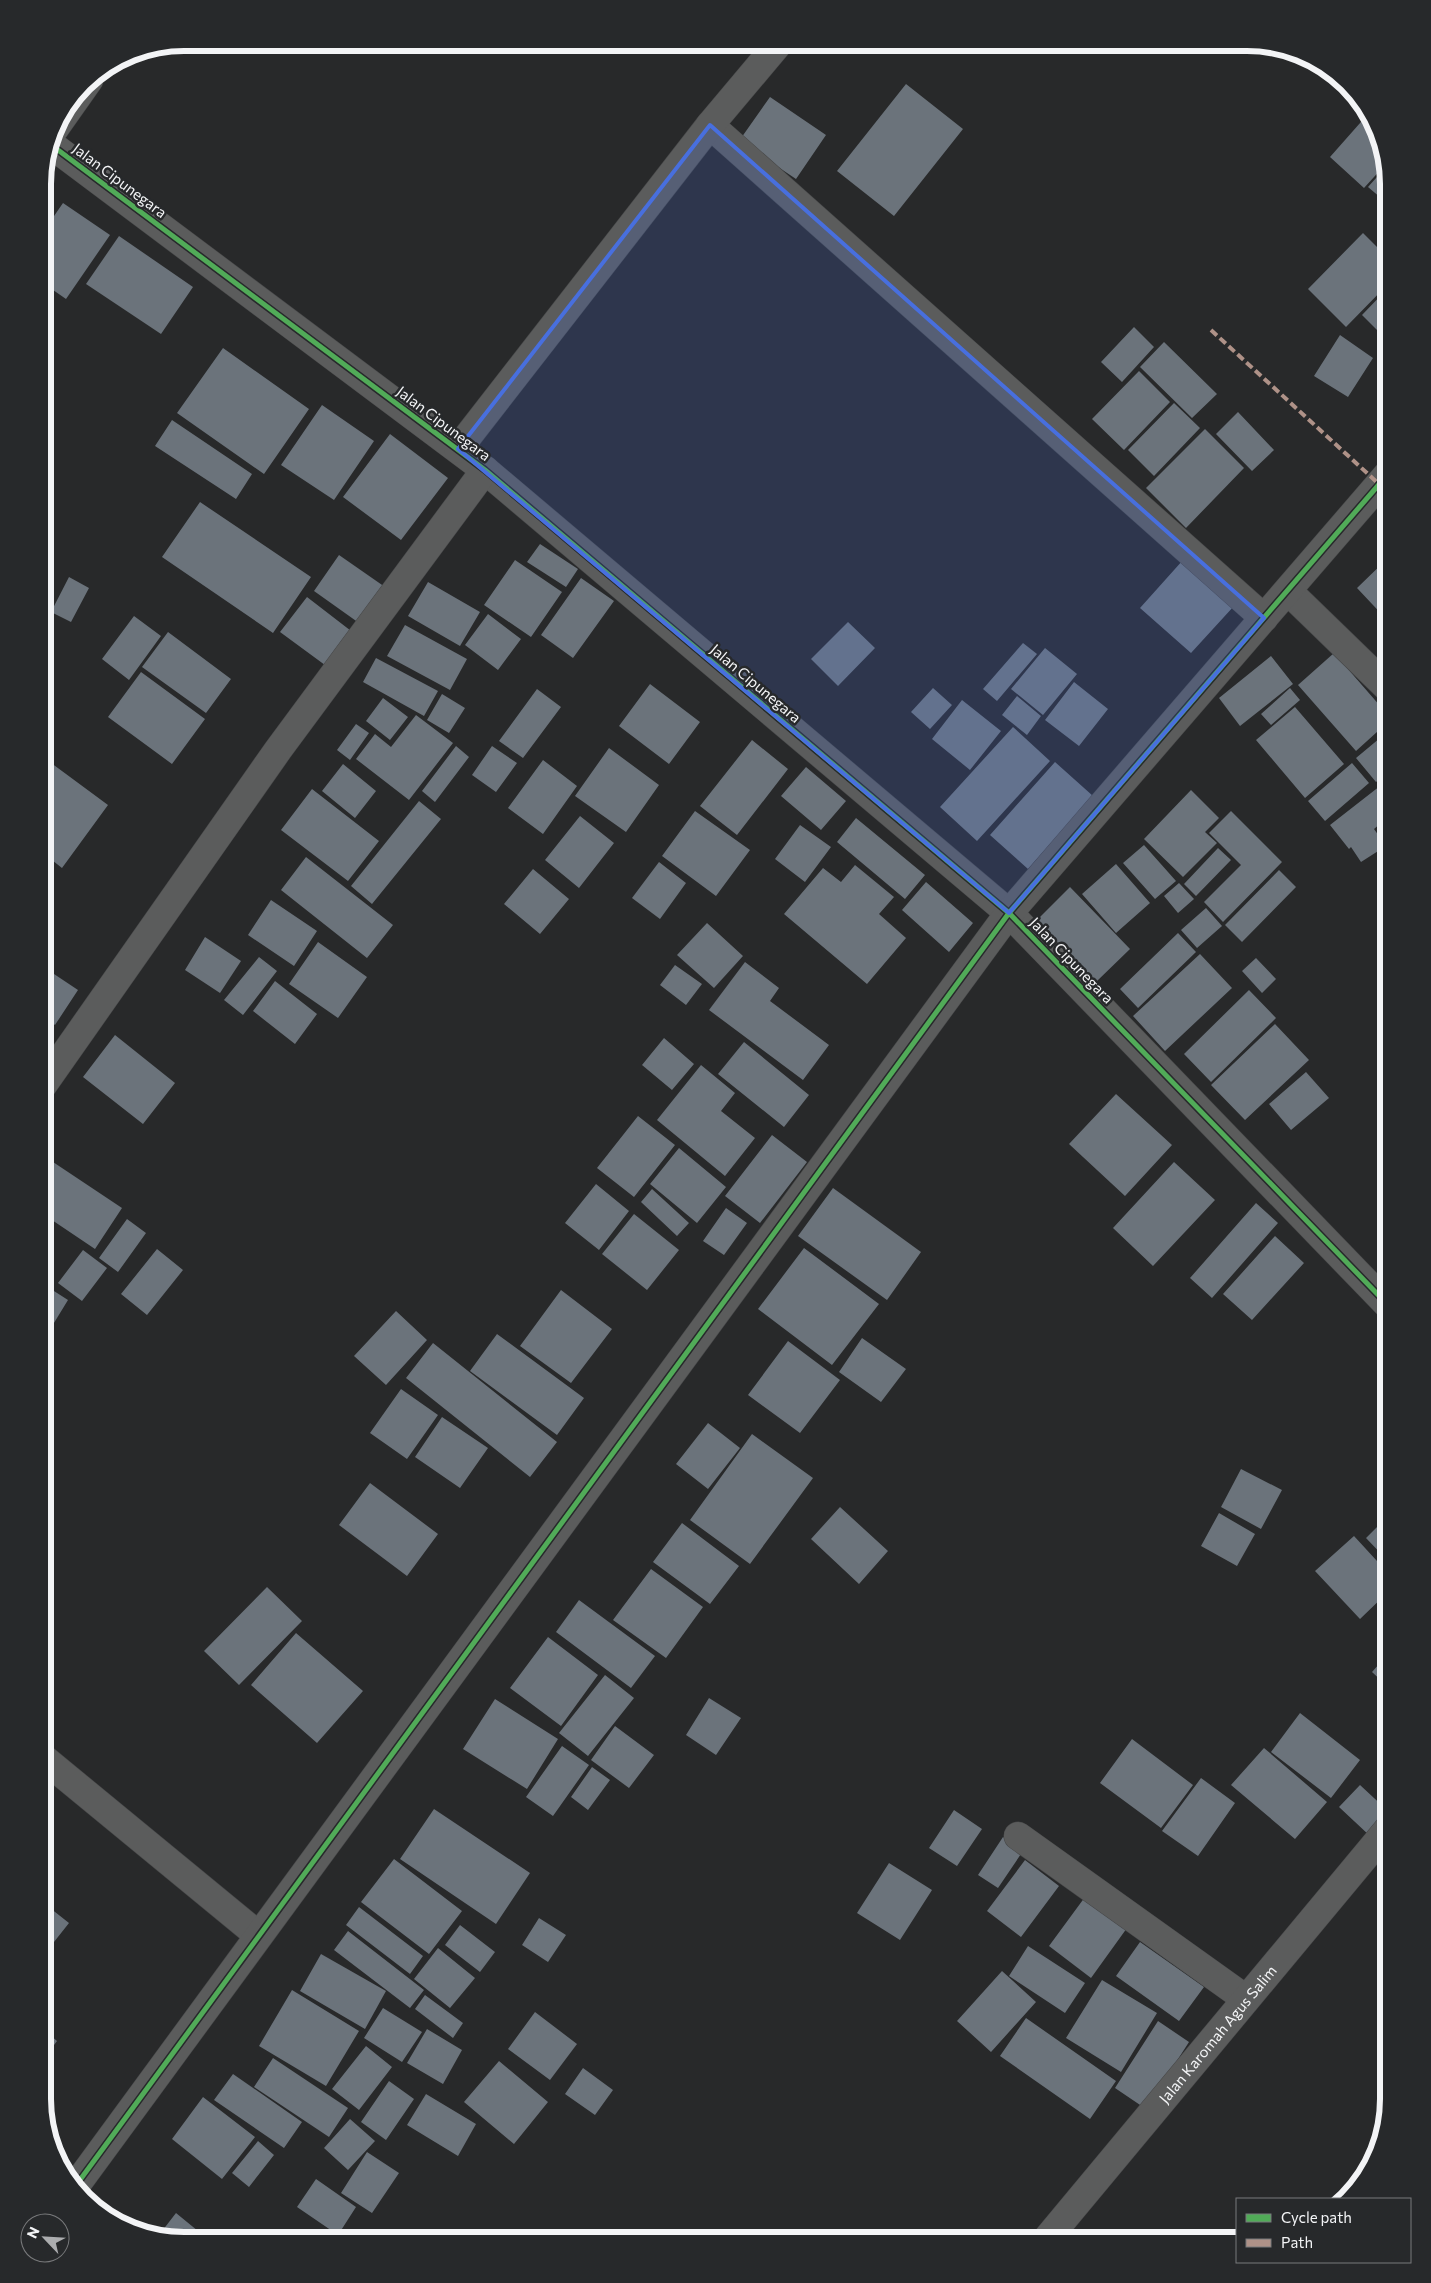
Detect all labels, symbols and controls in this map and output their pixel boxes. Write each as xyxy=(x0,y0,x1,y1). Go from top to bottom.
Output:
street label: Jalan Cipunegara xyxy=(70,139,170,221)
street label: Jalan Cipunegara xyxy=(394,382,494,464)
street label: Jalan Cipunegara xyxy=(707,640,805,726)
street label: Jalan Cipunegara xyxy=(1026,913,1118,1007)
street label: Jalan Karomah Agus Salim xyxy=(1155,1961,1280,2107)
legend xyxy=(1236,2198,1411,2263)
text: Cycle path xyxy=(1281,2208,1352,2226)
north arrow xyxy=(20,2213,70,2263)
text: N xyxy=(23,2224,43,2241)
text: Path xyxy=(1281,2233,1313,2251)

